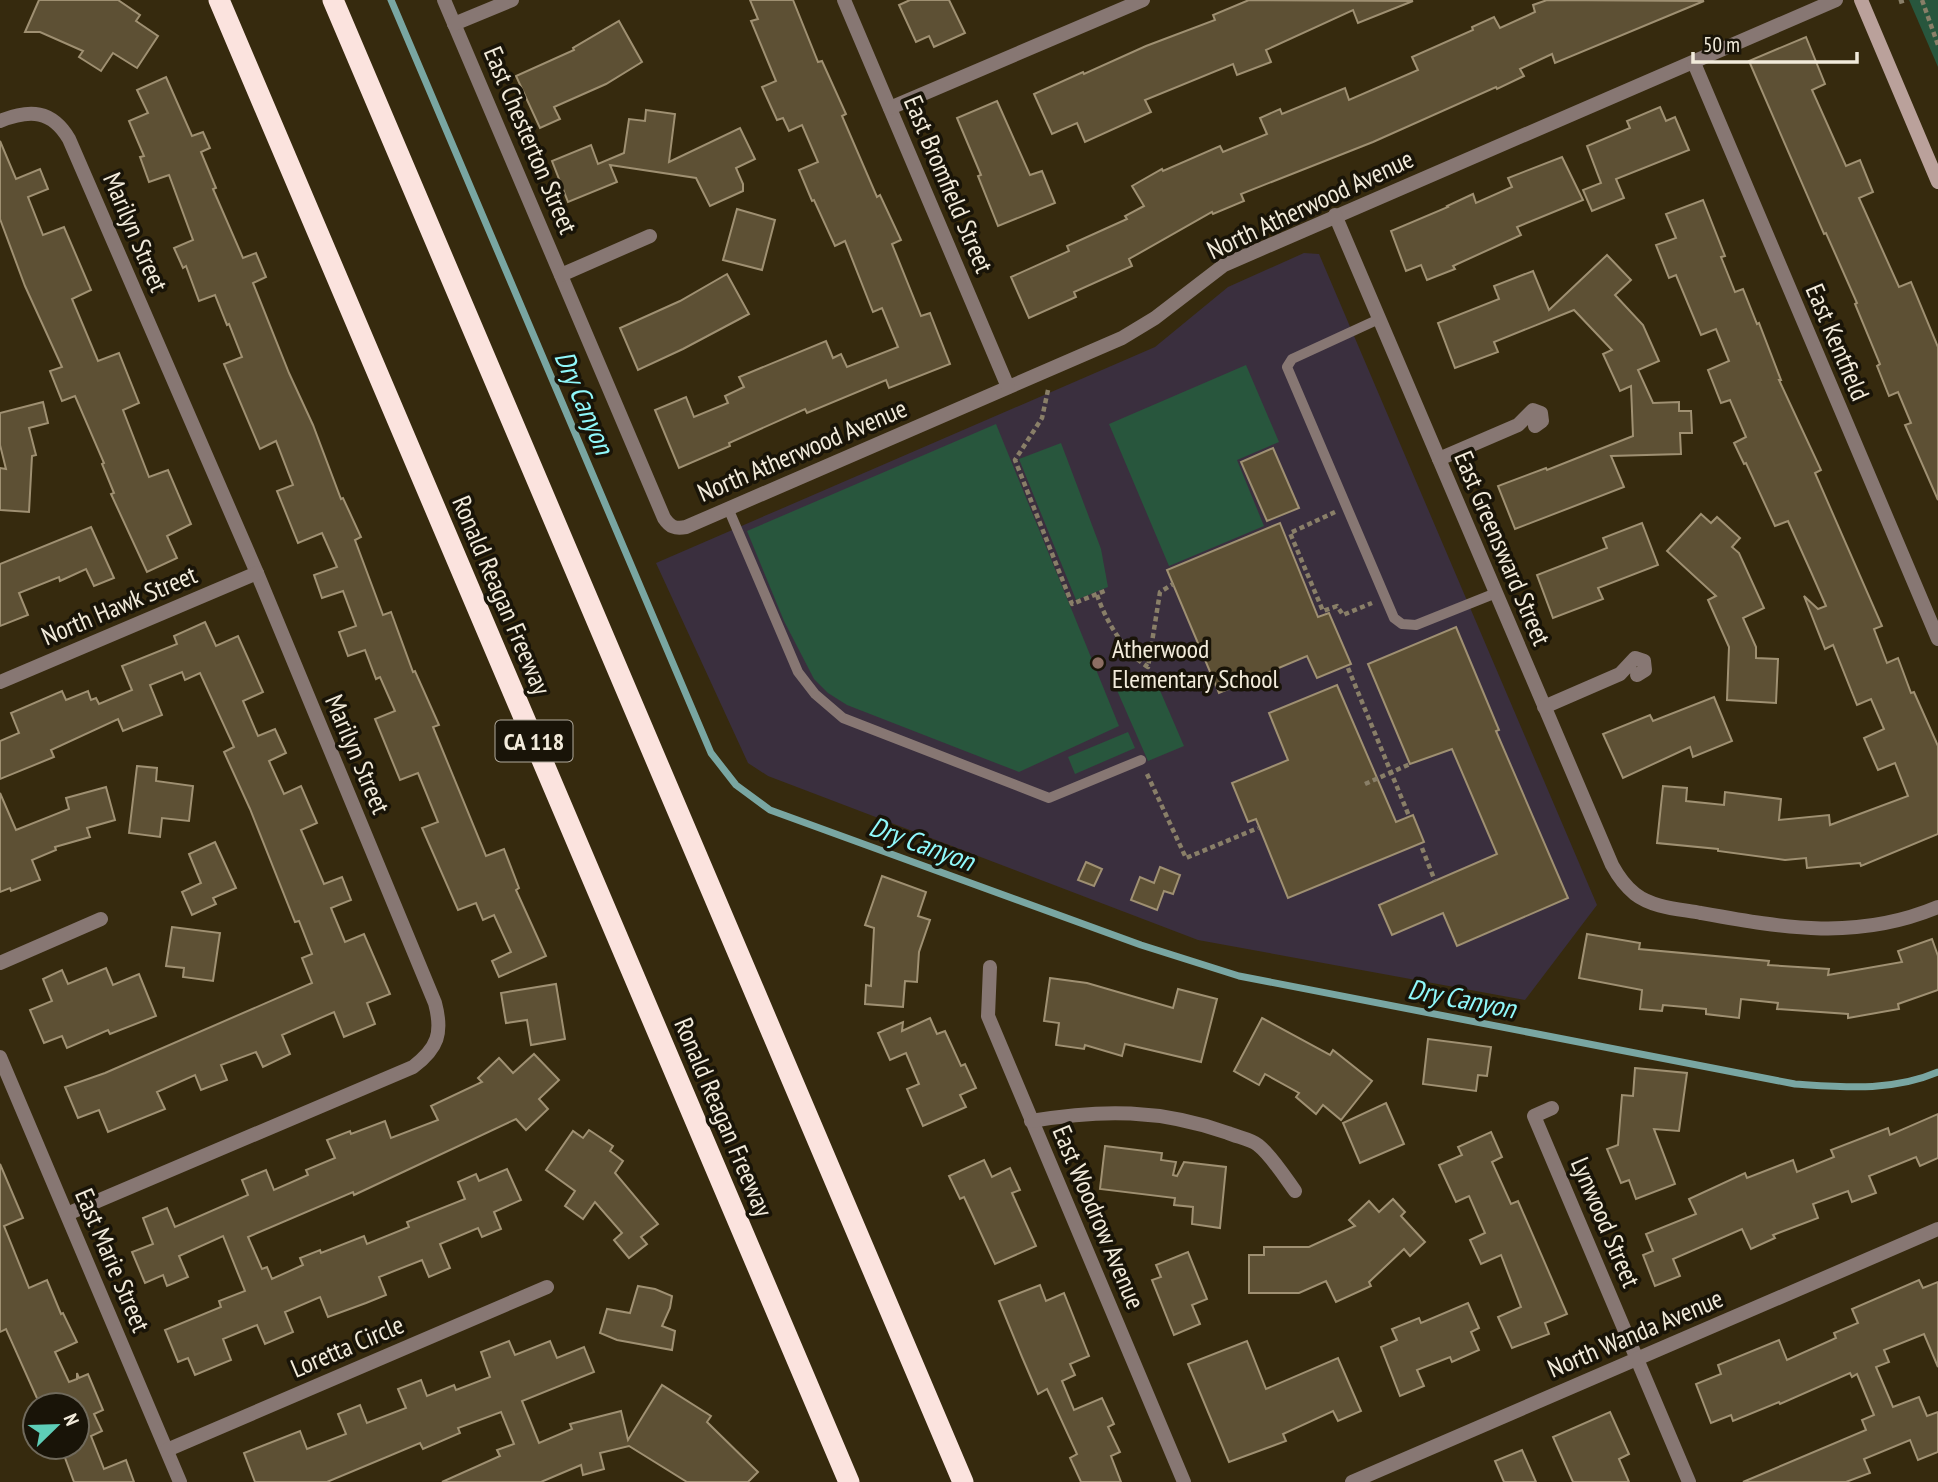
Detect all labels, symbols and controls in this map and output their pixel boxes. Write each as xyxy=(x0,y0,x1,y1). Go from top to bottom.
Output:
scale bar xyxy=(1693,21,1857,65)
text: 50 m xyxy=(1703,31,1740,58)
street label: East Chesterton Street xyxy=(477,41,585,239)
street label: East Bromfield Street xyxy=(897,90,1001,278)
street label: North Atherwood Avenue xyxy=(1201,142,1419,266)
street label: Marilyn Street xyxy=(96,167,176,297)
street label: East Kentfield xyxy=(1799,279,1877,405)
water label: Dry Canyon xyxy=(547,345,624,461)
street label: North Atherwood Avenue xyxy=(692,391,912,509)
street label: East Greensward Street xyxy=(1447,446,1559,650)
street label: Ronald Reagan Freeway xyxy=(445,491,559,700)
street label: North Hawk Street xyxy=(36,557,202,653)
place label: Atherwood Elementary School xyxy=(1112,632,1279,695)
marker: Atherwood Elementary School xyxy=(1090,655,1106,671)
street label: Marilyn Street xyxy=(318,689,398,819)
road number: CA 118 xyxy=(496,720,572,762)
water label: Dry Canyon xyxy=(865,807,981,880)
water label: Dry Canyon xyxy=(1405,969,1521,1027)
street label: Ronald Reagan Freeway xyxy=(667,1013,781,1222)
street label: East Woodrow Avenue xyxy=(1045,1120,1153,1314)
street label: Lynwood Street xyxy=(1564,1152,1648,1292)
street label: East Marie Street xyxy=(68,1183,158,1337)
street label: North Wanda Avenue xyxy=(1542,1281,1728,1385)
street label: Loretta Circle xyxy=(285,1307,409,1385)
north arrow xyxy=(21,1391,91,1461)
text: N xyxy=(59,1410,85,1429)

